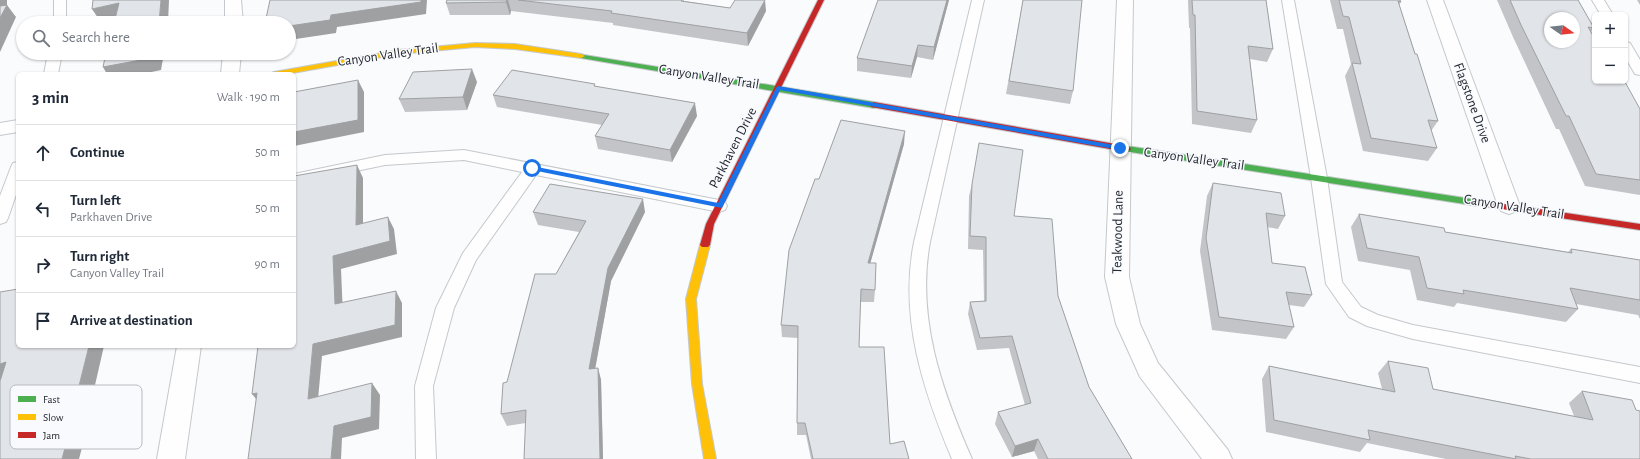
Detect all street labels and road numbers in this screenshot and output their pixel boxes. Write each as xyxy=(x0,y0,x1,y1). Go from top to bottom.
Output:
street label: Canyon Valley Trail xyxy=(337,41,439,69)
street label: Flagstone Drive xyxy=(1451,61,1493,145)
street label: Canyon Valley Trail xyxy=(658,62,760,92)
street label: Parkhaven Drive xyxy=(707,105,759,191)
street label: Canyon Valley Trail xyxy=(1143,145,1245,173)
street label: Teakwood Lane xyxy=(1110,190,1126,274)
street label: Canyon Valley Trail xyxy=(1463,192,1565,222)

